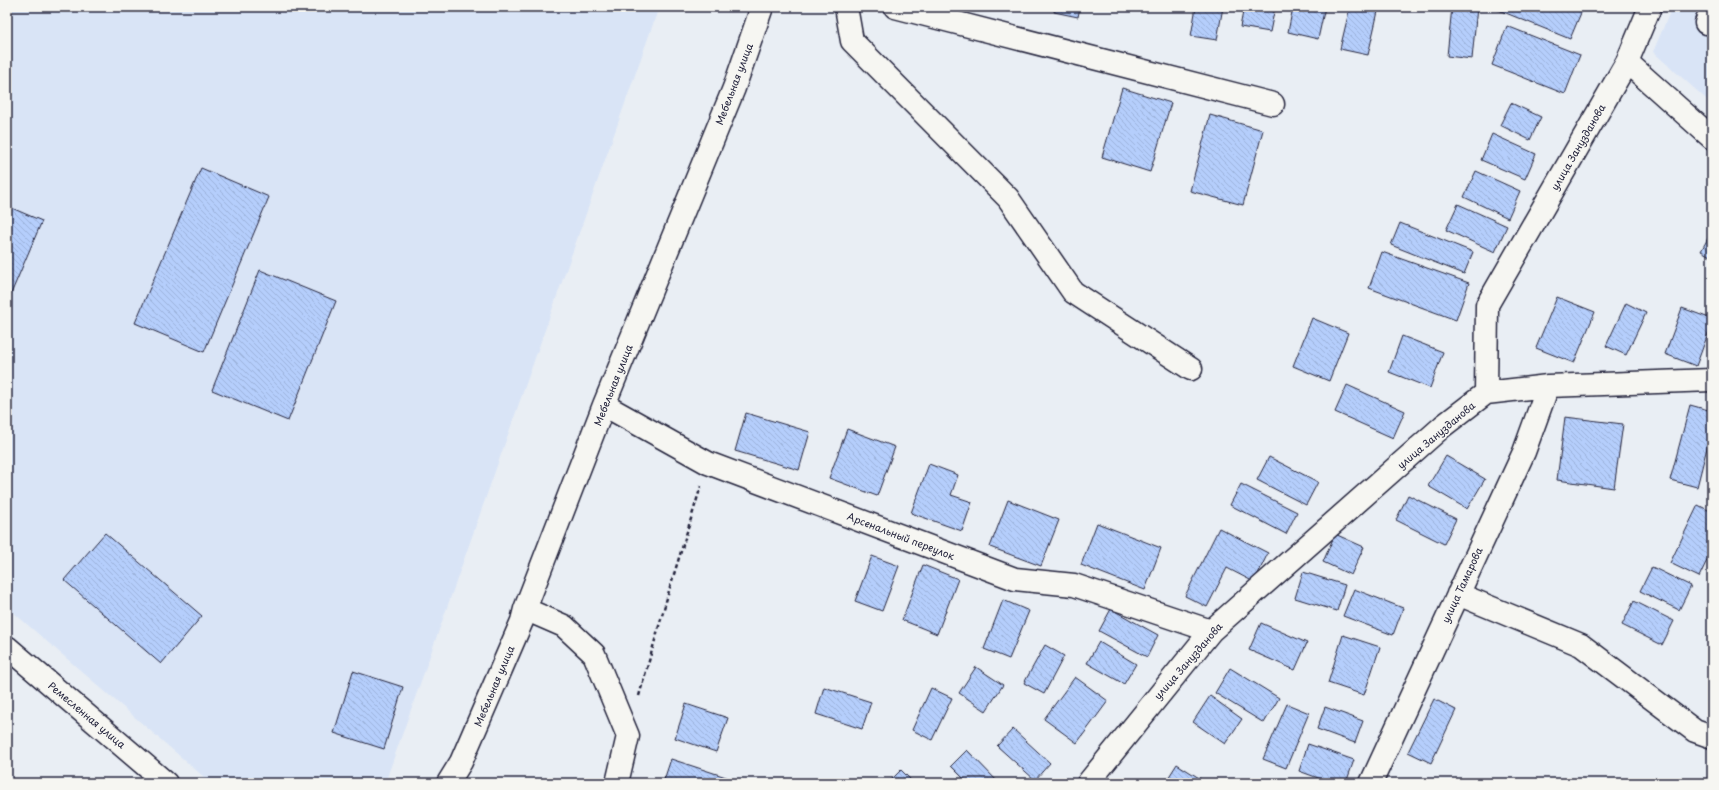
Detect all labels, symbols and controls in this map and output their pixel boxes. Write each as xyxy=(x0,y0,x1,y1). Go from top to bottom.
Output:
street label: Мебельная улица xyxy=(711,40,756,127)
street label: улица Занузданова xyxy=(1547,100,1610,193)
street label: Мебельная улица xyxy=(589,341,636,428)
street label: улица Занузданова xyxy=(1394,397,1479,472)
street label: Арсенальный переулок xyxy=(845,508,957,564)
street label: улица Тамарова xyxy=(1437,544,1486,625)
street label: улица Занузданова xyxy=(1150,618,1227,703)
street label: Мебельная улица xyxy=(470,642,518,729)
street label: Ремесленная улица xyxy=(45,678,130,752)

